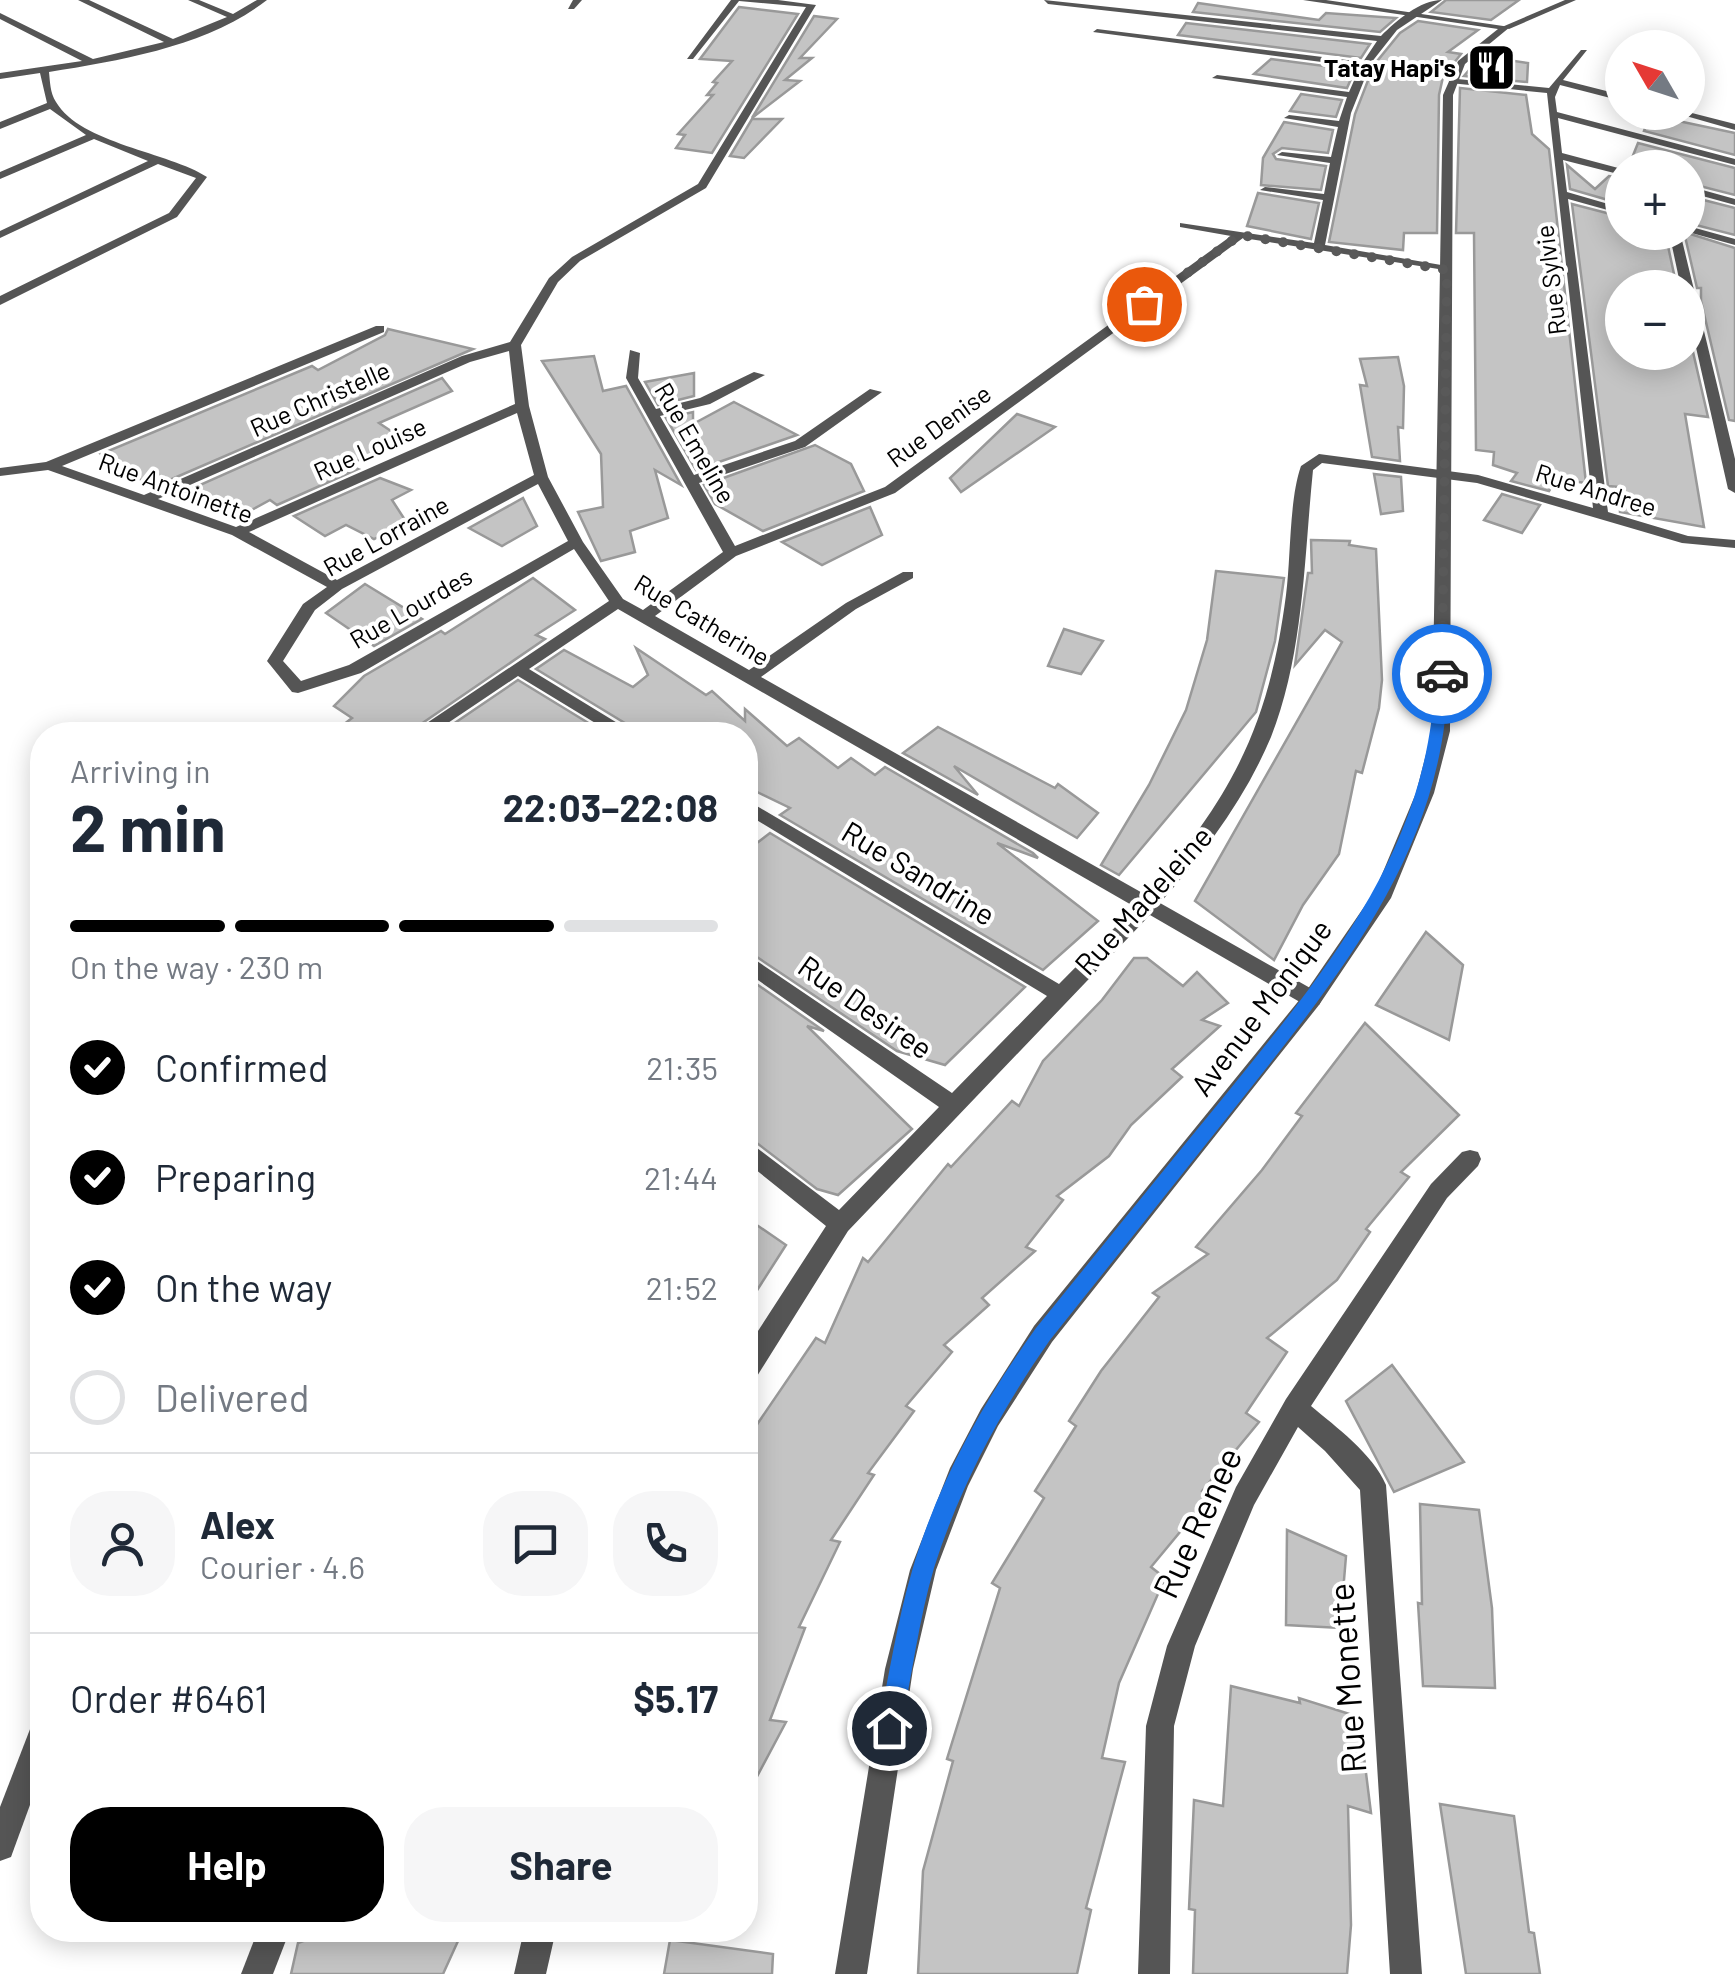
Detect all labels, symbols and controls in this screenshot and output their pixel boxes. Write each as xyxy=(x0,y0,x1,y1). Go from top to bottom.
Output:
north arrow xyxy=(1605,30,1705,130)
map controls xyxy=(1605,30,1705,370)
restaurant icon: Tatay Hapi's xyxy=(1465,42,1517,94)
place label: Tatay Hapi's xyxy=(1324,52,1456,82)
button: + xyxy=(1605,150,1705,250)
street label: Rue Sylvie xyxy=(1528,223,1572,337)
pin xyxy=(1102,262,1187,347)
button: − xyxy=(1605,270,1705,370)
icon: bag xyxy=(1117,277,1172,332)
street label: Rue Christelle xyxy=(245,354,394,442)
street label: Rue Emeline xyxy=(649,377,743,508)
street label: Rue Denise xyxy=(881,377,996,473)
street label: Rue Louise xyxy=(309,410,430,486)
street label: Rue Antoinette xyxy=(95,445,258,529)
street label: Rue Andree xyxy=(1532,456,1660,522)
street label: Rue Lorraine xyxy=(318,488,453,582)
street label: Rue Lourdes xyxy=(344,560,477,654)
street label: Rue Catherine xyxy=(629,567,776,671)
courier xyxy=(1392,624,1492,724)
icon: car xyxy=(1415,647,1470,702)
text: Arriving in xyxy=(70,751,210,789)
text: 22:03–22:08 xyxy=(503,784,718,830)
text: 2 min xyxy=(70,787,226,865)
street label: Rue Sandrine xyxy=(836,813,1002,932)
street label: Rue Madeleine xyxy=(1066,818,1219,982)
street label: Avenue Monique xyxy=(1182,911,1338,1102)
text: On the way · 230 m xyxy=(70,947,323,985)
street label: Rue Desiree xyxy=(792,947,940,1066)
icon: check xyxy=(70,1040,125,1095)
text: Confirmed xyxy=(155,1044,328,1090)
text: 21:35 xyxy=(646,1048,718,1086)
icon: check xyxy=(70,1150,125,1205)
text: Preparing xyxy=(155,1154,316,1200)
text: 21:44 xyxy=(644,1158,718,1196)
icon: check xyxy=(70,1260,125,1315)
text: On the way xyxy=(155,1264,332,1310)
text: 21:52 xyxy=(646,1268,718,1306)
text: Delivered xyxy=(155,1374,309,1420)
street label: Rue Renee xyxy=(1143,1440,1249,1604)
button: person xyxy=(70,1491,175,1596)
button: chat xyxy=(483,1491,588,1596)
button: phone xyxy=(613,1491,718,1596)
text: Alex xyxy=(200,1501,275,1547)
text: Courier · 4.6 xyxy=(200,1547,365,1585)
street label: Rue Monette xyxy=(1318,1582,1374,1775)
text: Order #6461 xyxy=(70,1675,267,1721)
text: $5.17 xyxy=(633,1675,718,1721)
pin xyxy=(847,1686,932,1771)
icon: home xyxy=(862,1701,917,1756)
button: Help xyxy=(70,1807,384,1922)
button: Share xyxy=(404,1807,718,1922)

